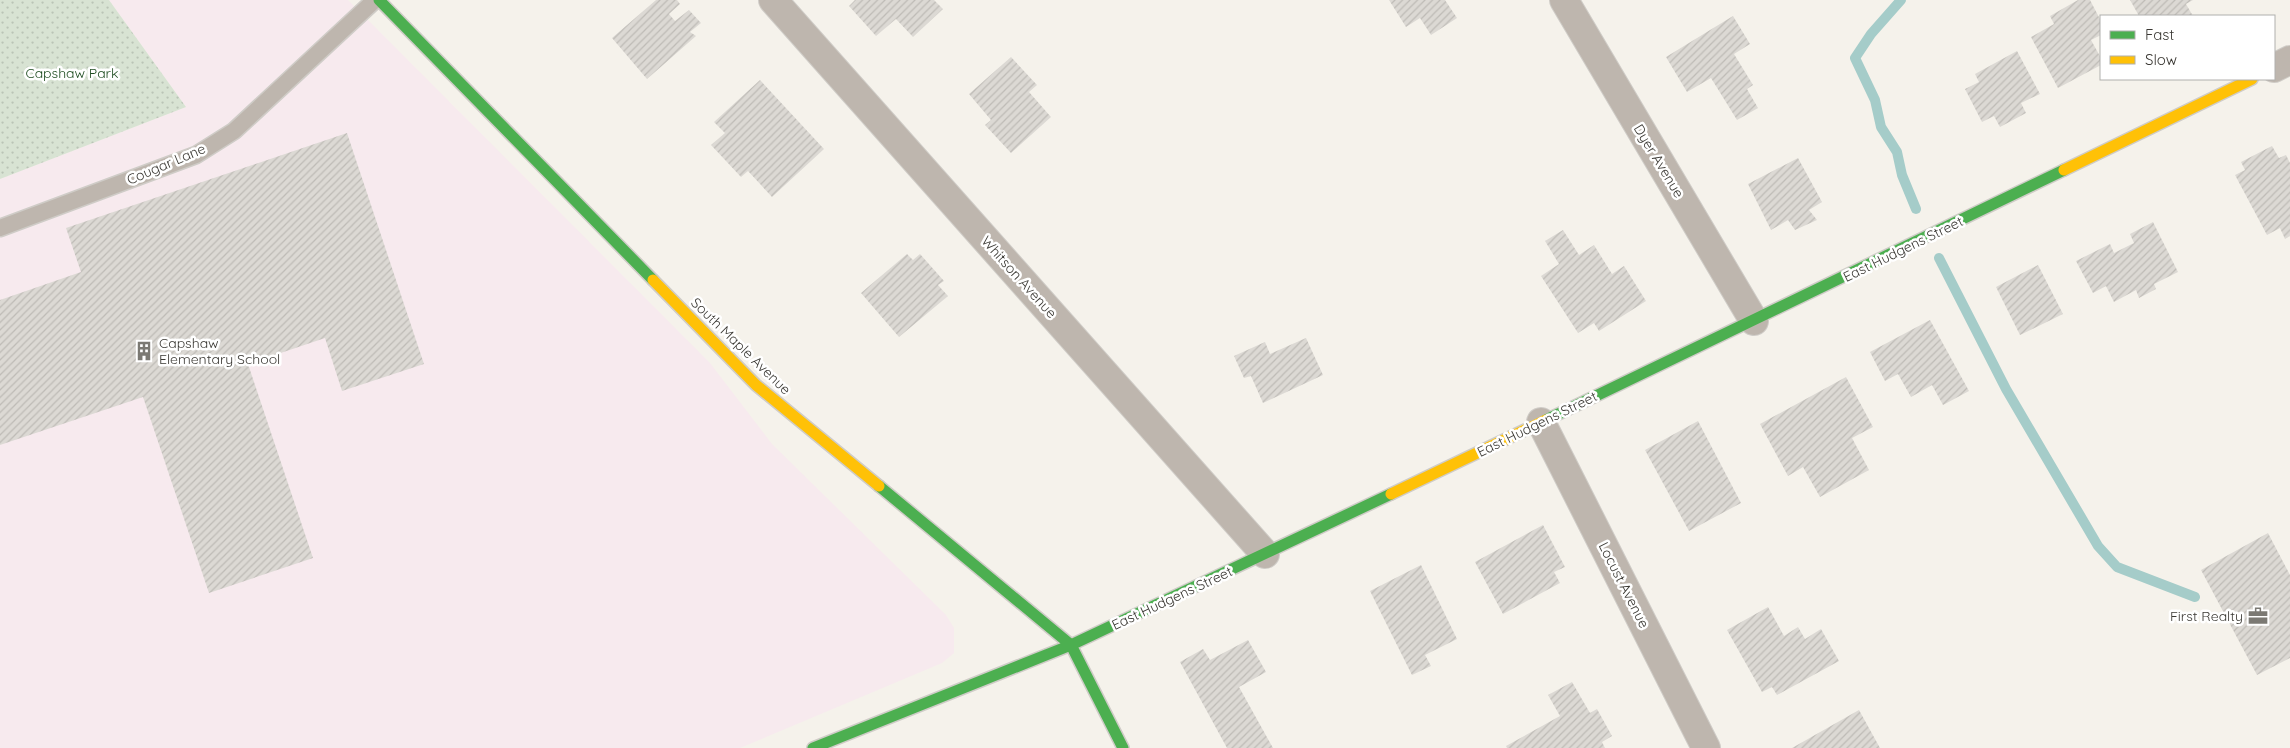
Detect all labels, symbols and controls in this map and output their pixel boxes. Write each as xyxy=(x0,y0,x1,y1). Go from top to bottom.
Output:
legend xyxy=(2100,15,2275,80)
text: Fast xyxy=(2145,25,2174,44)
text: Slow xyxy=(2145,50,2177,69)
park label: Capshaw Park xyxy=(25,64,119,82)
street label: Dyer Avenue xyxy=(1630,121,1688,201)
street label: Cougar Lane xyxy=(124,139,208,189)
street label: East Hudgens Street xyxy=(1840,212,1966,286)
street label: Whitson Avenue xyxy=(977,232,1061,322)
street label: South Maple Avenue xyxy=(687,294,795,398)
place label: Capshaw Elementary School xyxy=(159,334,280,368)
building icon: Capshaw Elementary School xyxy=(133,340,155,362)
street label: East Hudgens Street xyxy=(1474,387,1600,461)
street label: Locust Avenue xyxy=(1595,539,1653,631)
street label: East Hudgens Street xyxy=(1109,562,1235,634)
office icon: First Realty xyxy=(2247,605,2269,627)
place label: First Realty xyxy=(2170,607,2243,625)

